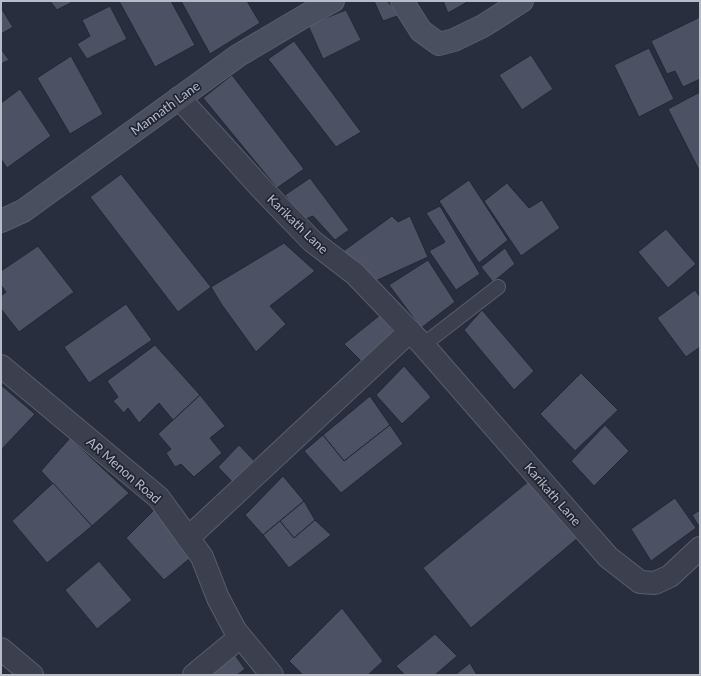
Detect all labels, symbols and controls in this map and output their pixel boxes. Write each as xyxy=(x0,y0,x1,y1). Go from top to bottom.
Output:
street label: Mannath Lane xyxy=(127,77,203,138)
street label: Karikath Lane xyxy=(264,191,332,257)
street label: AR Menon Road xyxy=(84,433,164,507)
street label: Karikath Lane xyxy=(521,459,585,529)

